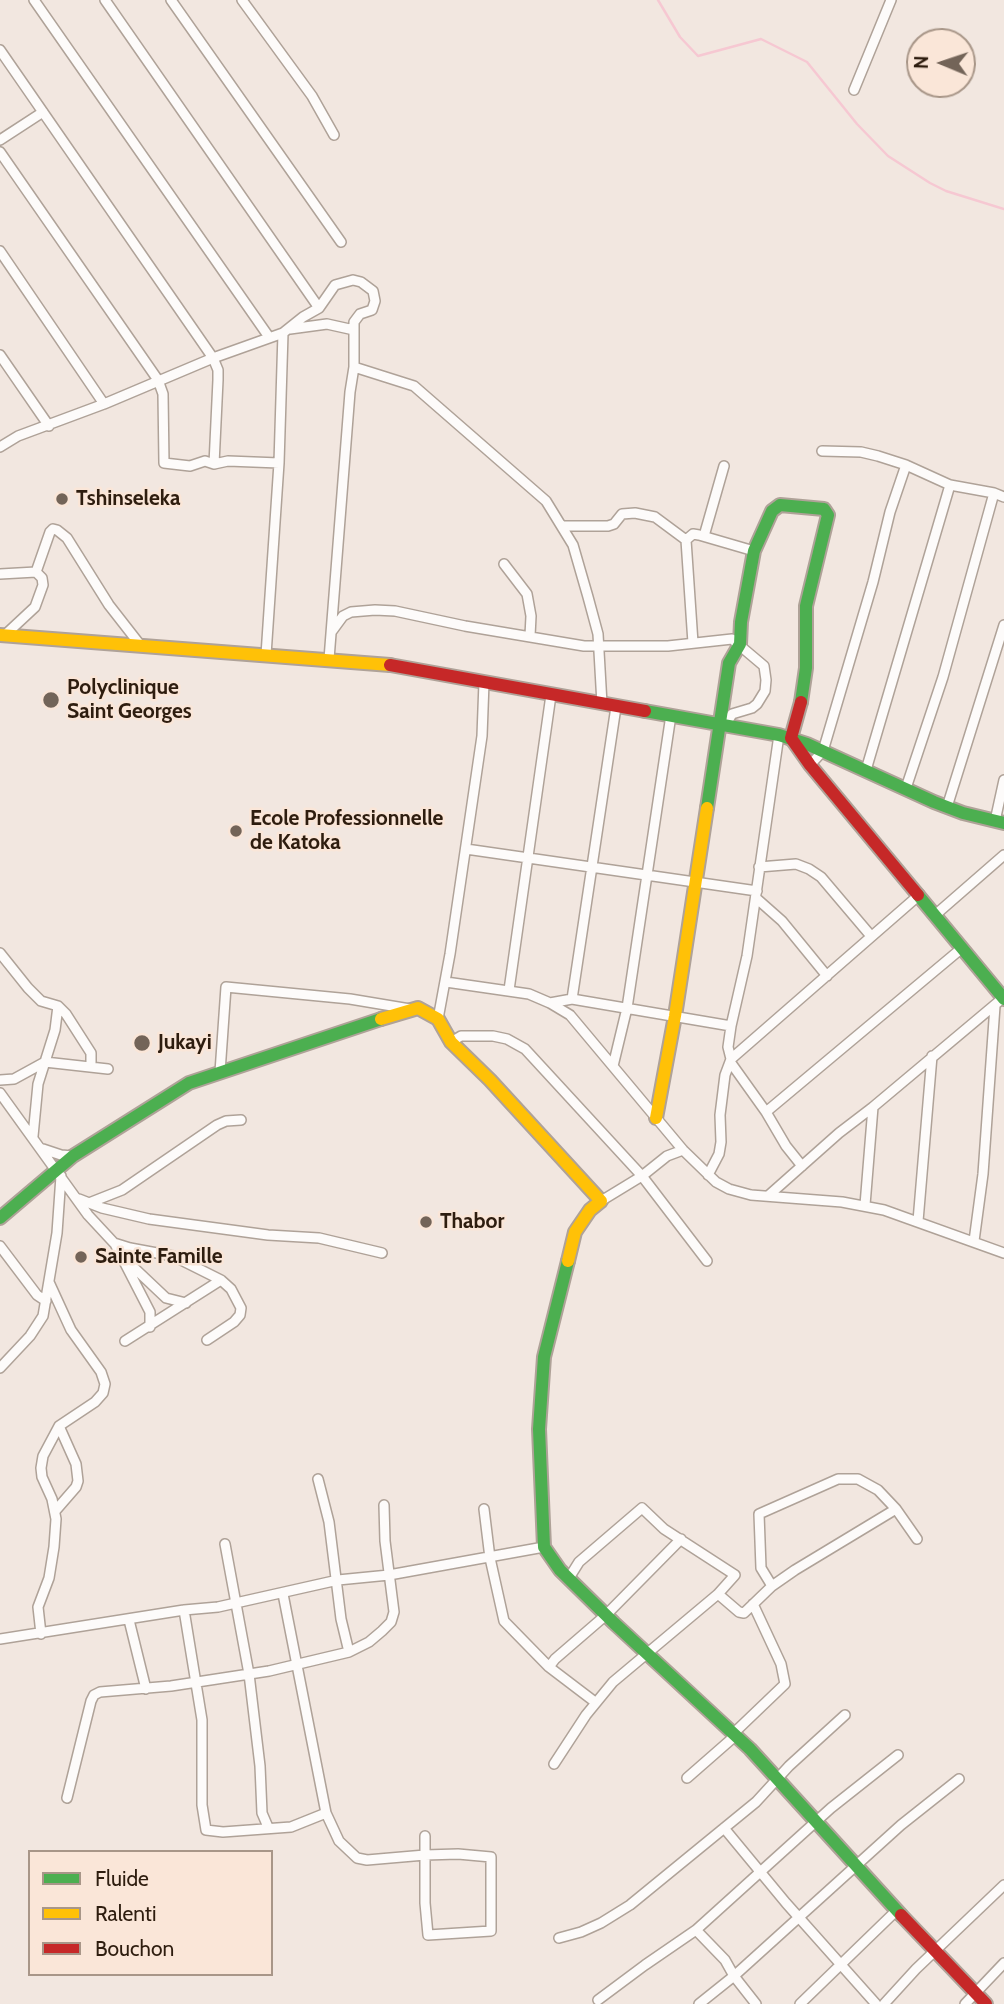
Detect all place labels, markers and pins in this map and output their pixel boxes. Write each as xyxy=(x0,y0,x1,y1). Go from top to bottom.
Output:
place label: Tshinseleka xyxy=(76,486,180,512)
marker: Tshinseleka xyxy=(54,491,70,507)
place label: Polyclinique Saint Georges xyxy=(67,675,192,725)
marker: Polyclinique Saint Georges xyxy=(41,690,61,710)
place label: Ecole Professionnelle de Katoka xyxy=(250,806,443,856)
marker: Ecole Professionnelle de Katoka xyxy=(228,823,244,839)
place label: Jukayi xyxy=(158,1030,212,1056)
marker: Jukayi xyxy=(132,1033,152,1053)
place label: Thabor xyxy=(440,1209,504,1235)
marker: Thabor xyxy=(418,1214,434,1230)
place label: Sainte Famille xyxy=(95,1244,223,1270)
marker: Sainte Famille xyxy=(73,1249,89,1265)

